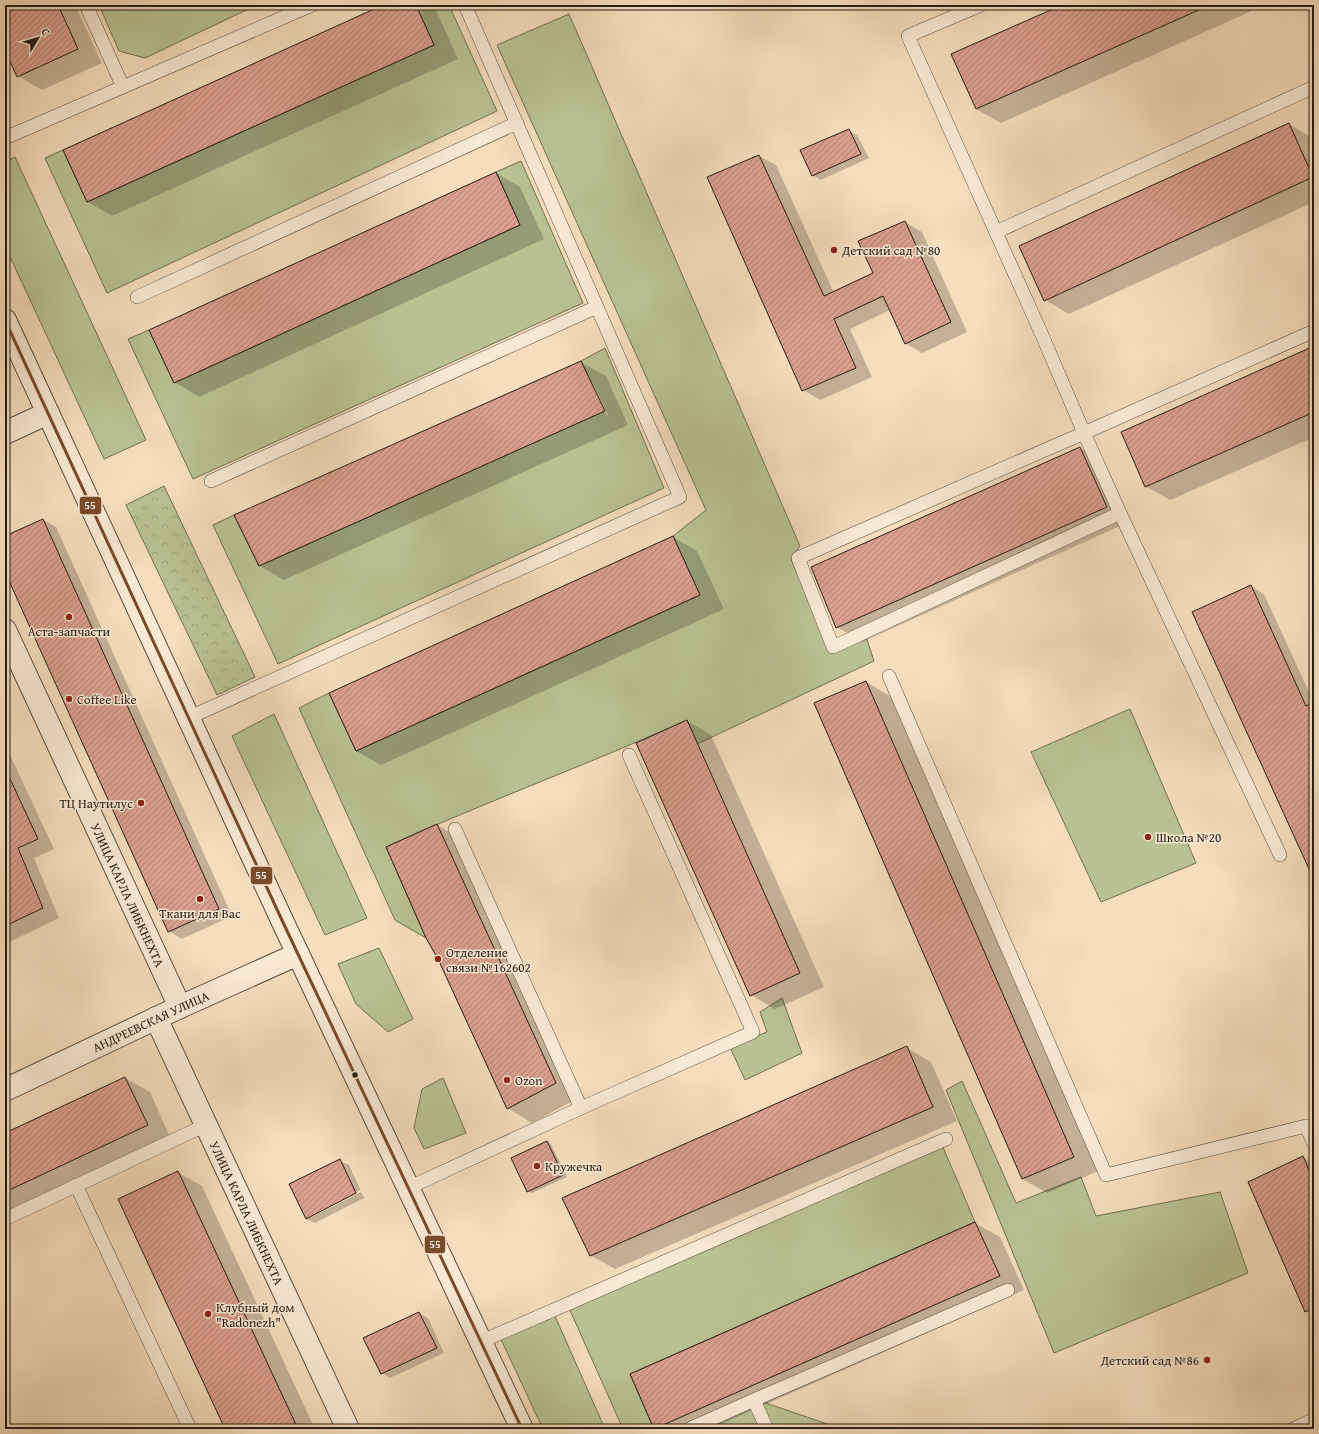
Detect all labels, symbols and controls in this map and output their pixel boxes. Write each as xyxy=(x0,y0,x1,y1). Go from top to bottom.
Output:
north arrow xyxy=(18,18,58,58)
text: С xyxy=(38,24,54,39)
place label: Детский сад №80 xyxy=(841,241,940,260)
marker: Детский сад №80 xyxy=(829,245,839,255)
line badge: 55 xyxy=(79,496,102,515)
text: 55 xyxy=(84,497,96,513)
marker: Аста-запчасти xyxy=(64,612,74,622)
place label: Аста-запчасти xyxy=(28,622,111,641)
place label: Coffee Like xyxy=(77,690,137,709)
marker: Coffee Like xyxy=(64,694,74,704)
place label: ТЦ Наутилус xyxy=(59,794,133,813)
marker: ТЦ Наутилус xyxy=(136,798,146,808)
street label: УЛИЦА КАРЛА ЛИБКНЕХТА xyxy=(86,820,170,970)
place label: Школа №20 xyxy=(1156,828,1221,847)
marker: Школа №20 xyxy=(1143,832,1153,842)
line badge: 55 xyxy=(250,866,273,885)
text: 55 xyxy=(255,867,267,883)
marker: Ткани для Вас xyxy=(195,894,205,904)
place label: Ткани для Вас xyxy=(159,904,241,923)
place label: Отделение связи №162602 xyxy=(446,943,531,977)
marker: Отделение связи №162602 xyxy=(433,954,443,964)
street label: АНДРЕЕВСКАЯ УЛИЦА xyxy=(89,986,212,1057)
unlabelled marker xyxy=(350,1070,360,1080)
place label: Ozon xyxy=(515,1071,543,1090)
marker: Ozon xyxy=(502,1075,512,1085)
street label: УЛИЦА КАРЛА ЛИБКНЕХТА xyxy=(205,1138,289,1288)
place label: Кружечка xyxy=(545,1157,603,1176)
marker: Кружечка xyxy=(532,1161,542,1171)
line badge: 55 xyxy=(424,1235,446,1254)
text: 55 xyxy=(429,1236,441,1252)
place label: Клубный дом "Radonezh" xyxy=(216,1298,295,1332)
marker: Клубный дом "Radonezh" xyxy=(203,1309,213,1319)
place label: Детский сад №86 xyxy=(1100,1351,1199,1370)
marker: Детский сад №86 xyxy=(1202,1355,1212,1365)

